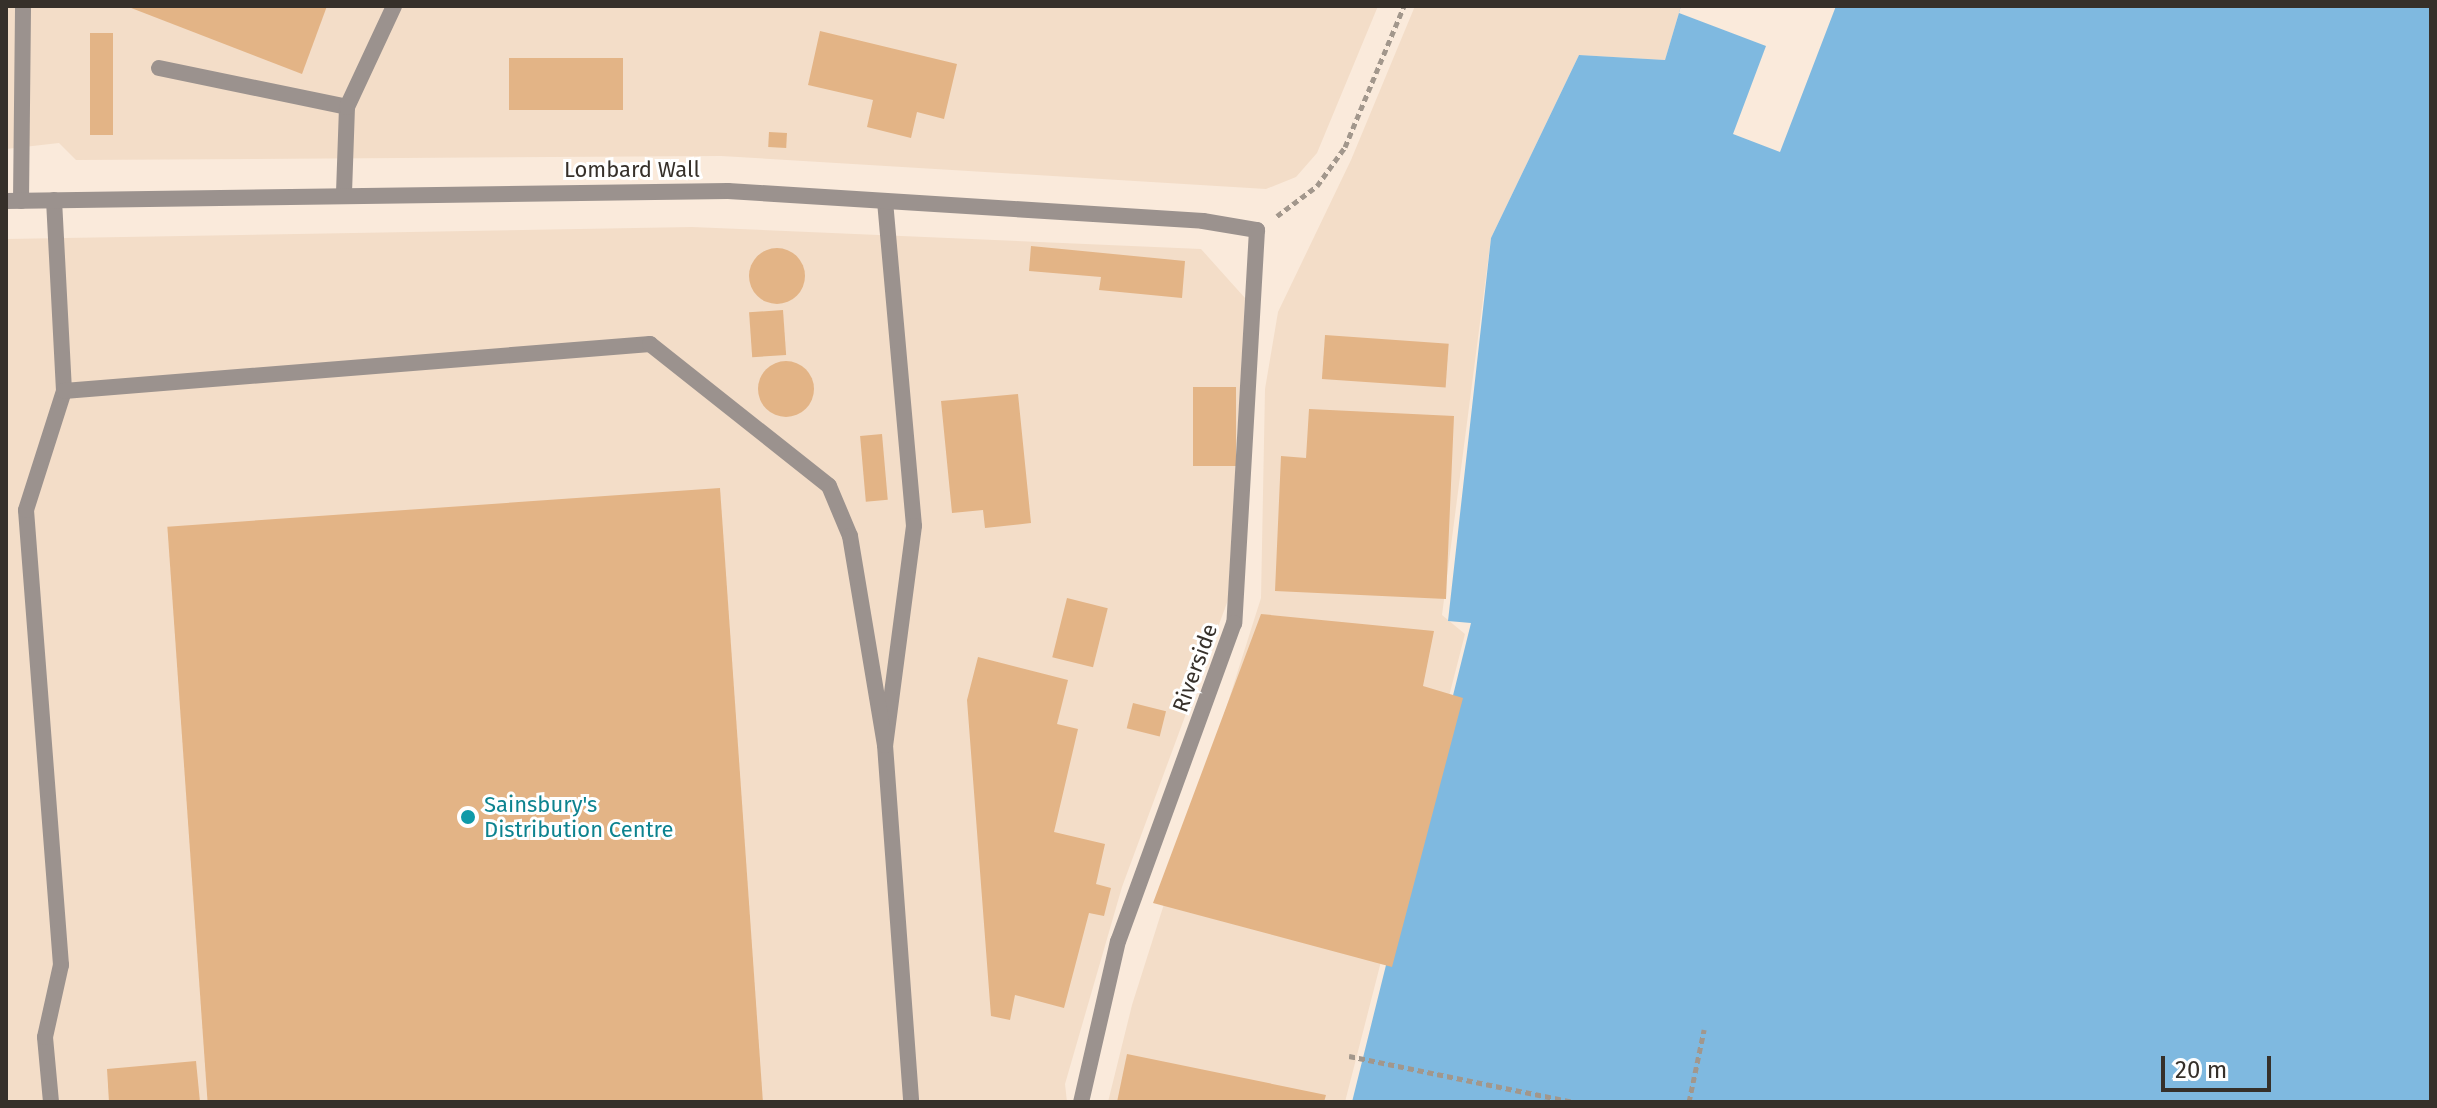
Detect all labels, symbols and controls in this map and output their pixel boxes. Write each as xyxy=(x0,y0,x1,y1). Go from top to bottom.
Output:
street label: Lombard Wall xyxy=(564,157,700,183)
street label: Riverside xyxy=(1167,620,1223,716)
place label: Sainsbury's Distribution Centre xyxy=(484,791,673,842)
marker: Sainsbury's Distribution Centre xyxy=(459,808,477,826)
scale bar xyxy=(2165,1040,2275,1090)
text: 20 m xyxy=(2175,1056,2227,1084)

